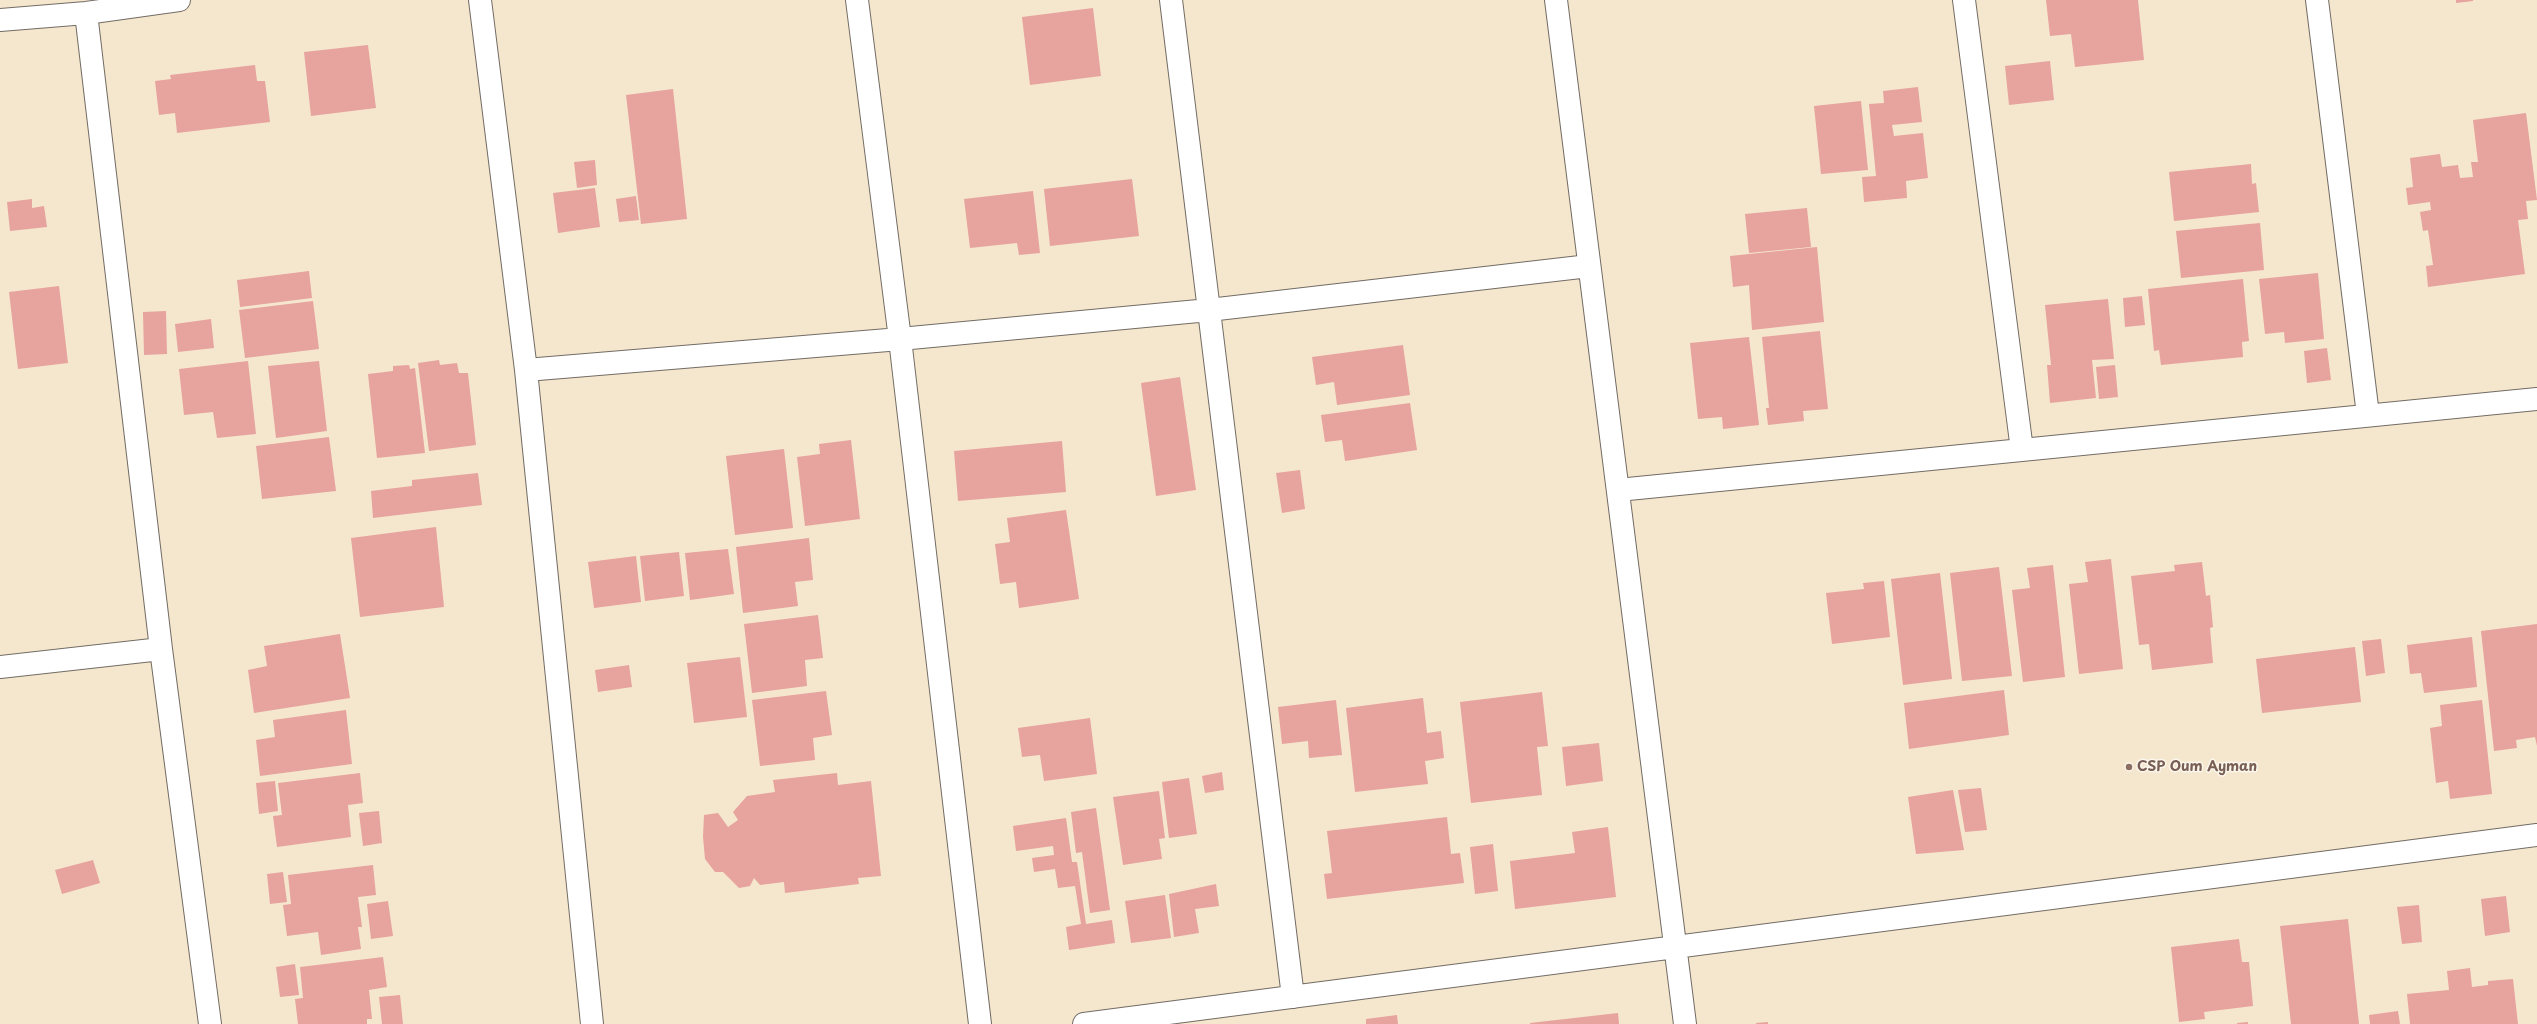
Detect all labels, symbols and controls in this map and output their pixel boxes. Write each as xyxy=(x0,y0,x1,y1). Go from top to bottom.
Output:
place label: CSP Oum Ayman xyxy=(2137,759,2257,775)
marker: CSP Oum Ayman xyxy=(2124,762,2134,772)

